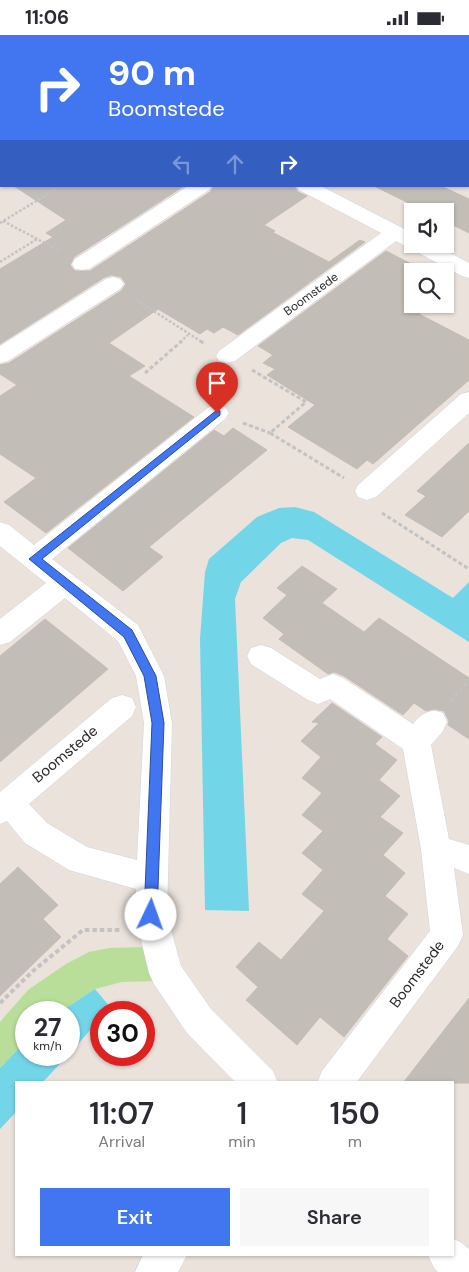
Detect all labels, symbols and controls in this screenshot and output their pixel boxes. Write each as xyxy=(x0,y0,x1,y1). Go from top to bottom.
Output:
text: 11:06 xyxy=(25,5,69,30)
text: 90 m xyxy=(108,50,196,96)
icon: right xyxy=(25,55,90,120)
text: Boomstede xyxy=(108,94,225,123)
icon: left xyxy=(168,150,196,178)
icon: ahead xyxy=(221,150,249,178)
icon: right xyxy=(274,150,302,178)
map controls xyxy=(404,203,454,313)
button: sound xyxy=(404,203,454,253)
button: search xyxy=(404,263,454,313)
street label: Boomstede xyxy=(281,269,342,319)
pin xyxy=(196,362,238,413)
icon: arrive xyxy=(203,369,231,397)
street label: Boomstede xyxy=(28,721,102,787)
position arrow xyxy=(124,888,176,940)
street label: Boomstede xyxy=(385,936,449,1012)
speed limit sign: 30 xyxy=(90,1001,155,1066)
text: 27 xyxy=(34,1011,61,1044)
text: km/h xyxy=(33,1038,62,1054)
text: 11:07 xyxy=(89,1094,154,1133)
text: 1 xyxy=(237,1094,247,1133)
text: 150 xyxy=(330,1094,380,1133)
text: Arrival xyxy=(98,1131,145,1152)
text: min xyxy=(228,1131,256,1152)
text: m xyxy=(348,1131,362,1152)
button: Exit xyxy=(40,1188,230,1246)
button: Share xyxy=(240,1188,429,1246)

